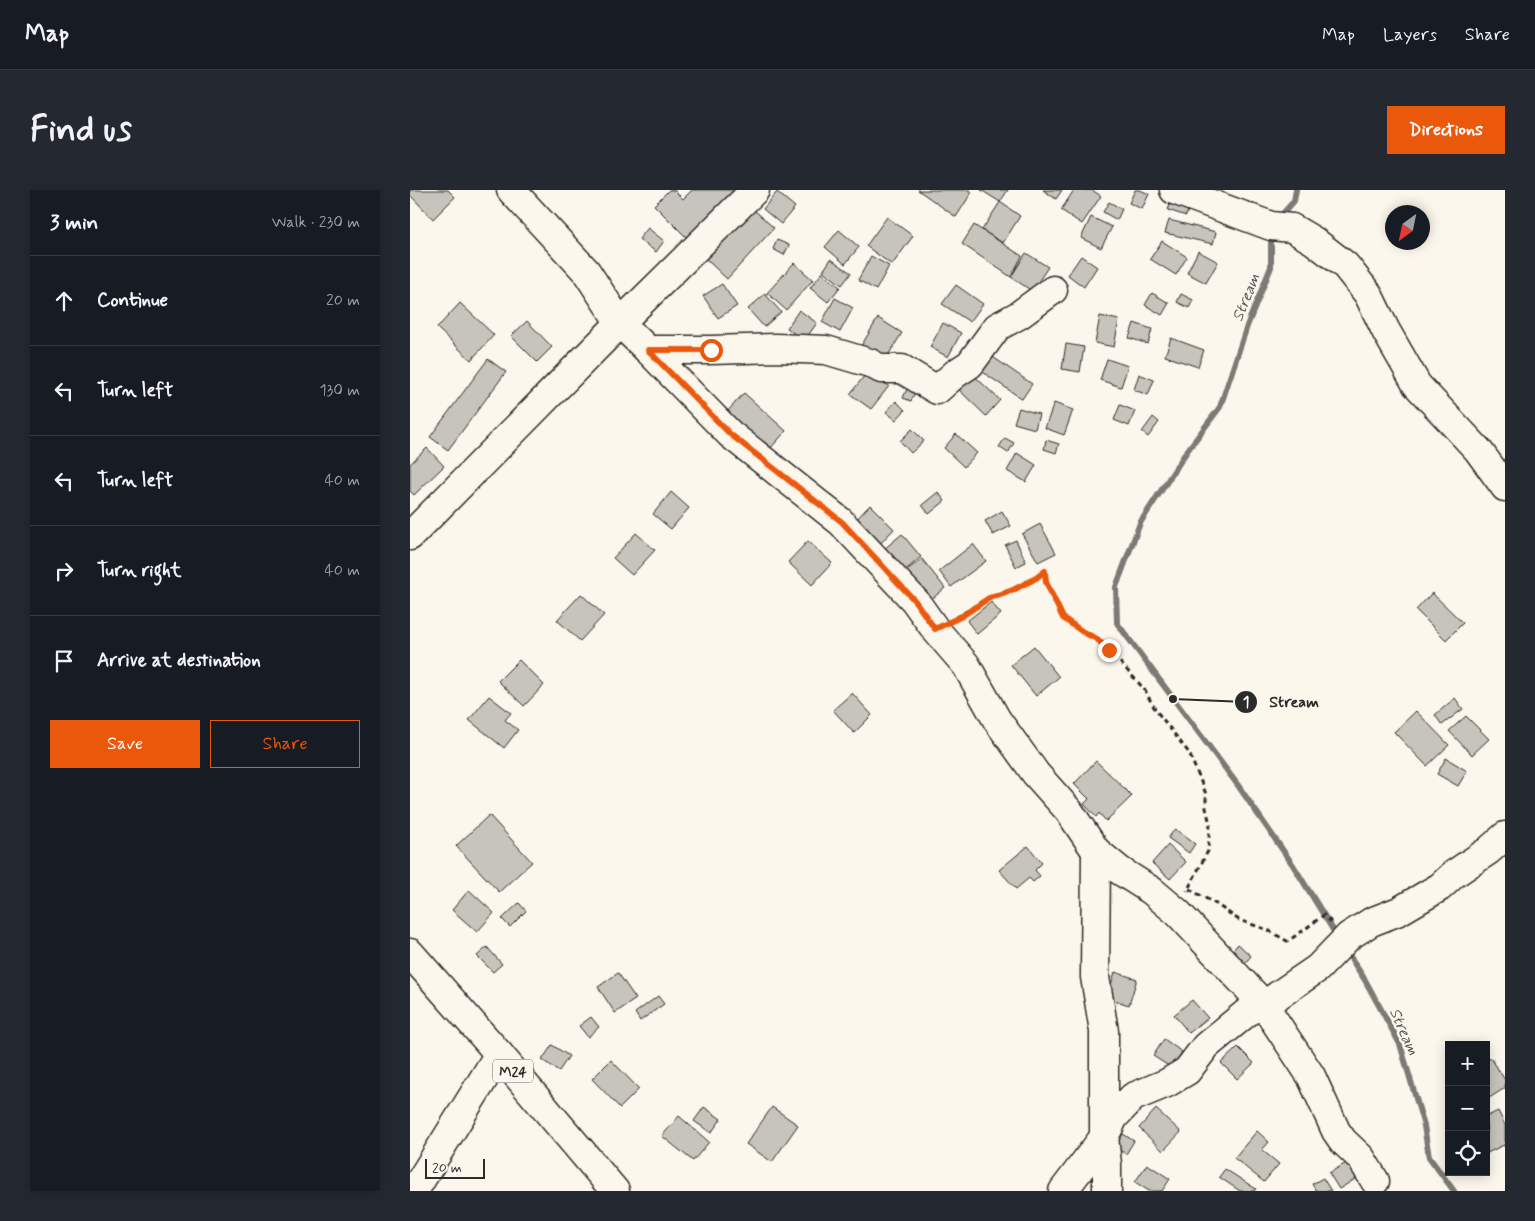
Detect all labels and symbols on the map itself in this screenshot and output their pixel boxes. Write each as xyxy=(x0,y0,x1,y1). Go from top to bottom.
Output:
north arrow xyxy=(1385,205,1430,250)
water label: Stream xyxy=(1227,270,1266,325)
route start xyxy=(700,339,723,362)
route end xyxy=(1098,639,1121,662)
callout: Stream xyxy=(1234,686,1328,717)
text: Stream xyxy=(1269,692,1319,713)
text: 1 xyxy=(1243,693,1249,713)
water label: Stream xyxy=(1384,1005,1423,1059)
road number: M24 xyxy=(493,1059,533,1082)
scale bar xyxy=(425,1156,485,1179)

